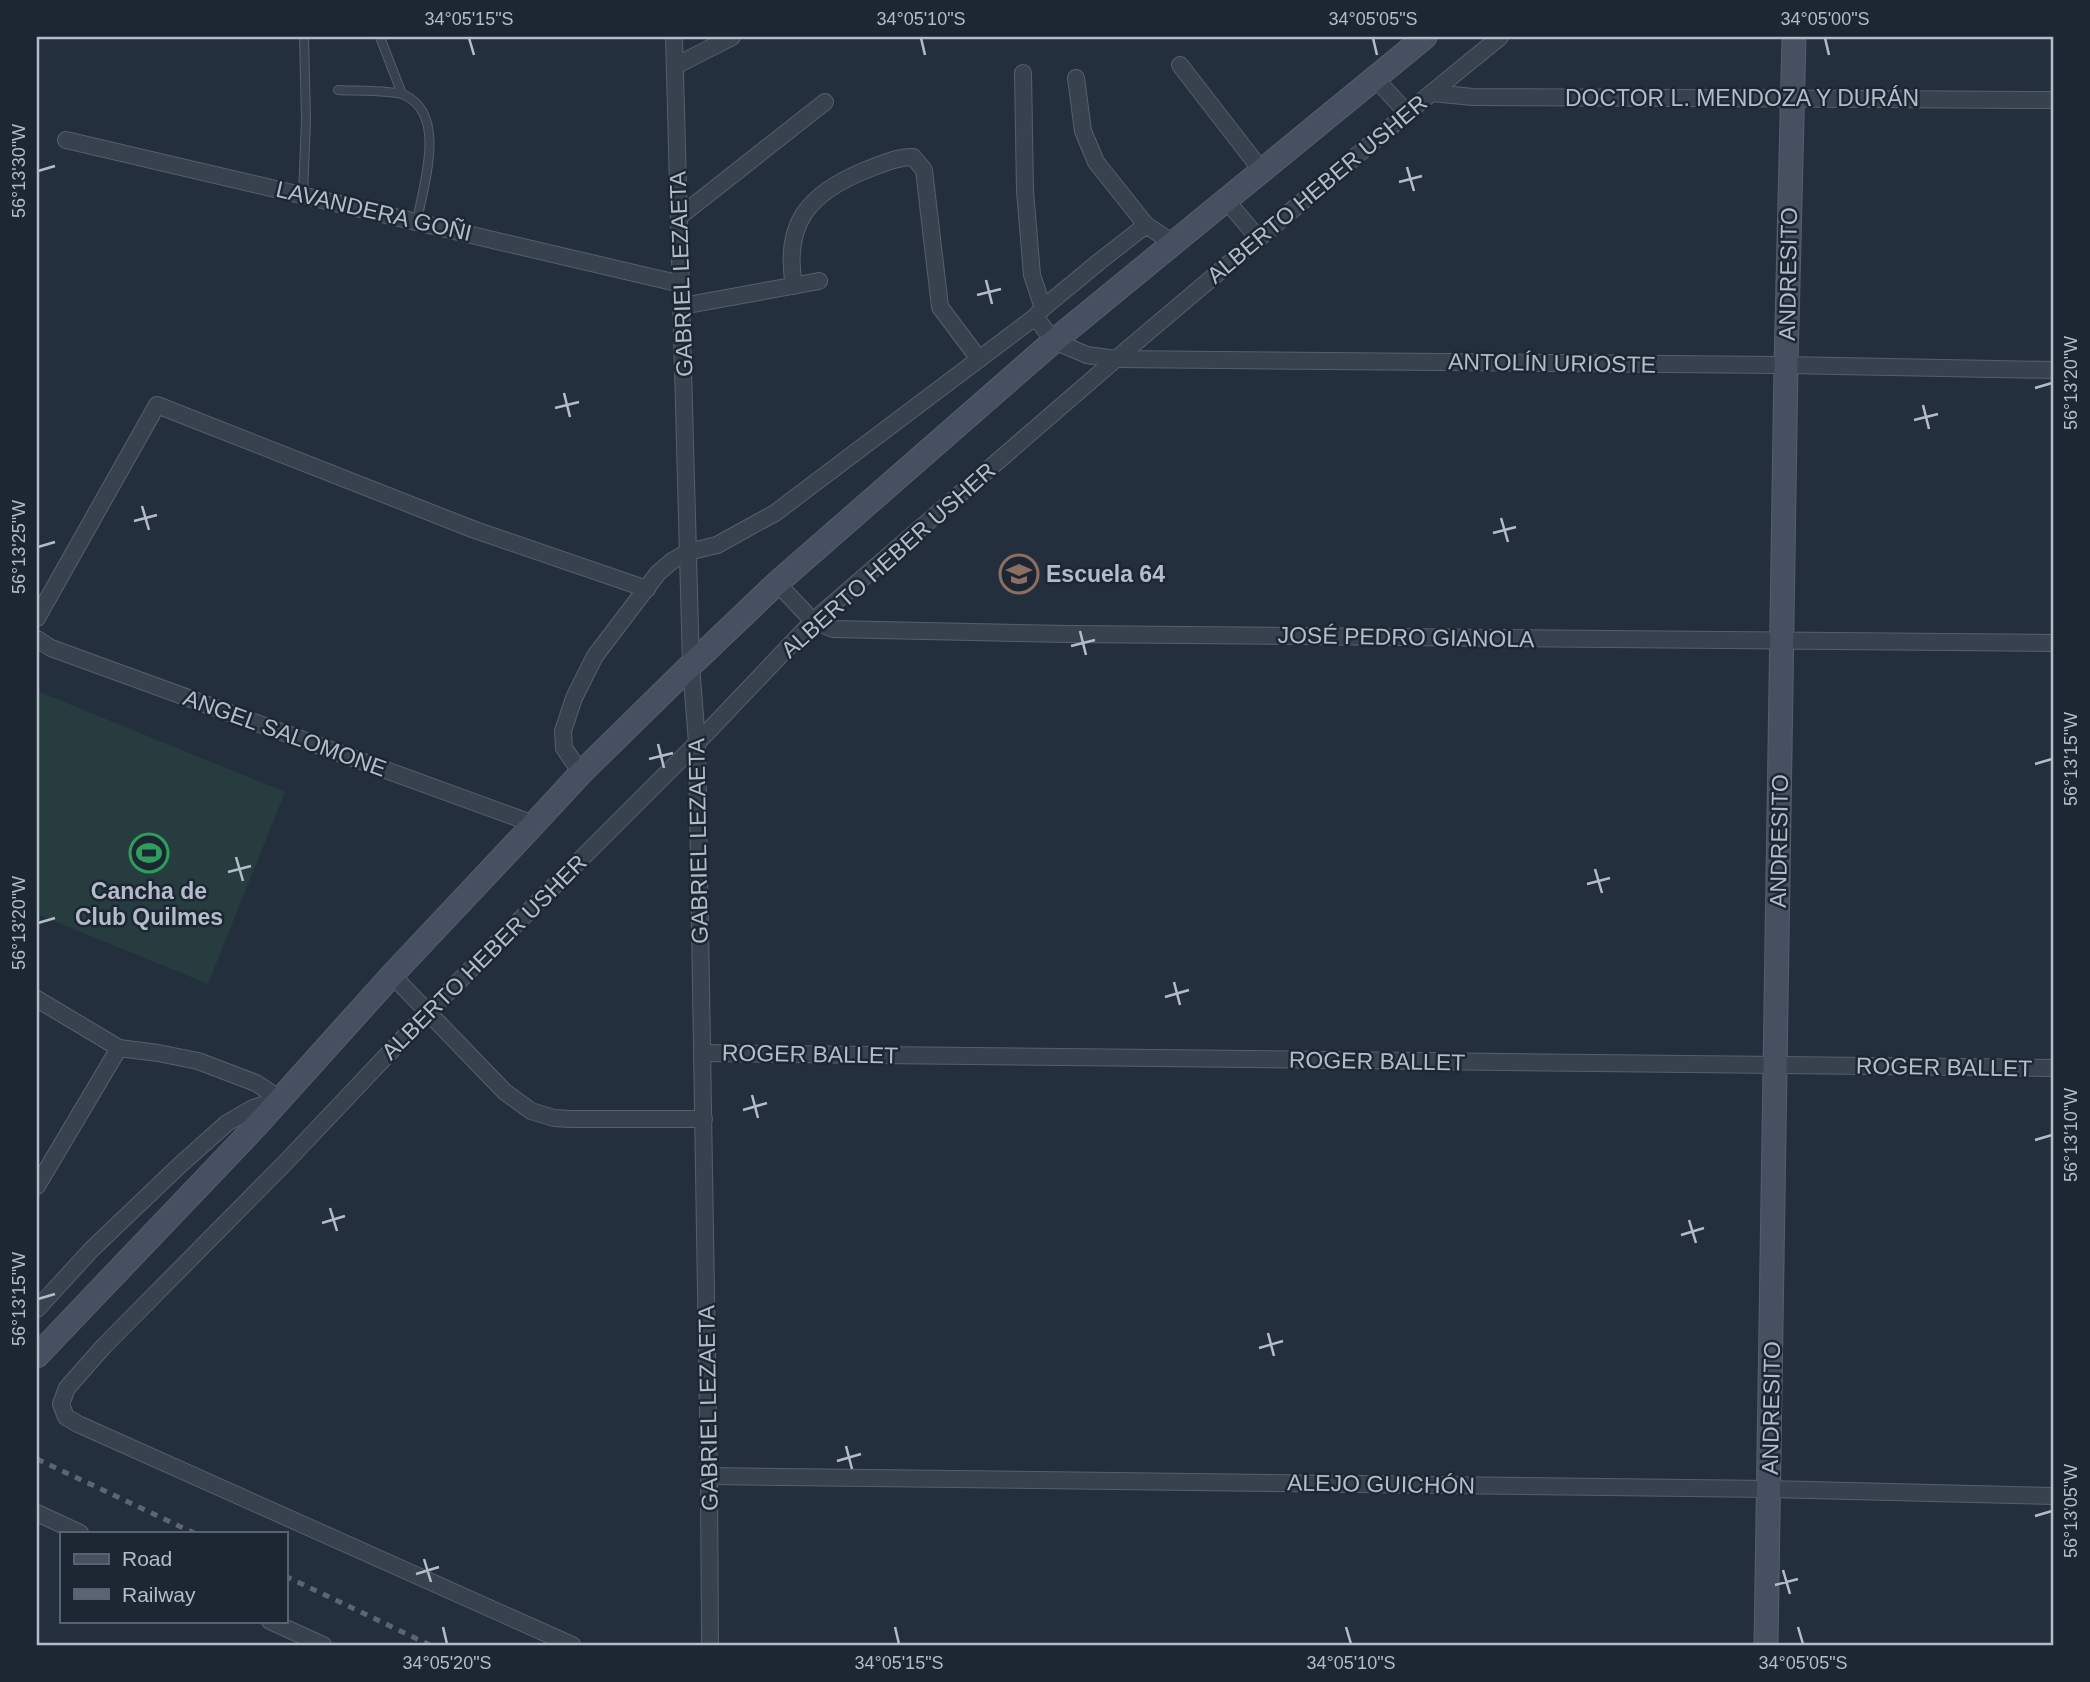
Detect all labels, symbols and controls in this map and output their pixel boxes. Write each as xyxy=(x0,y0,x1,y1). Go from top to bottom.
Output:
text: 34°05'15"S xyxy=(424,9,514,29)
text: 34°05'10"S xyxy=(876,9,966,29)
text: 34°05'05"S xyxy=(1328,9,1418,29)
text: 34°05'00"S xyxy=(1780,9,1870,29)
street label: DOCTOR L. MENDOZA Y DURÁN xyxy=(1565,85,1919,111)
street label: ALBERTO HEBER USHER xyxy=(1202,89,1432,289)
text: 56°13'30"W xyxy=(9,124,29,218)
street label: GABRIEL LEZAETA xyxy=(664,170,698,377)
street label: LAVANDERA GOÑI xyxy=(274,176,474,246)
street label: ANDRESITO xyxy=(1774,207,1802,341)
text: 56°13'20"W xyxy=(2061,336,2081,430)
street label: ANTOLÍN URIOSTE xyxy=(1448,348,1656,378)
street label: ALBERTO HEBER USHER xyxy=(776,457,1000,663)
text: 56°13'25"W xyxy=(9,500,29,594)
school or university icon: Escuela 64 xyxy=(998,553,1040,595)
place label: Escuela 64 xyxy=(1046,561,1165,587)
street label: JOSÉ PEDRO GIANOLA xyxy=(1277,622,1535,652)
street label: ANGEL SALOMONE xyxy=(180,684,390,782)
text: 56°13'15"W xyxy=(2061,712,2081,806)
street label: GABRIEL LEZAETA xyxy=(683,737,713,944)
street label: ANDRESITO xyxy=(1765,774,1793,908)
sports icon: Cancha de Club Quilmes xyxy=(128,832,170,874)
street label: ALBERTO HEBER USHER xyxy=(376,849,592,1065)
text: 56°13'20"W xyxy=(9,876,29,970)
place label: Cancha de Club Quilmes xyxy=(75,878,223,930)
street label: ROGER BALLET xyxy=(722,1039,898,1069)
street label: ROGER BALLET xyxy=(1289,1046,1465,1076)
street label: ROGER BALLET xyxy=(1856,1052,2032,1082)
text: 56°13'10"W xyxy=(2061,1088,2081,1182)
text: 56°13'15"W xyxy=(9,1252,29,1346)
street label: GABRIEL LEZAETA xyxy=(693,1304,723,1511)
street label: ANDRESITO xyxy=(1757,1341,1785,1475)
text: 56°13'05"W xyxy=(2061,1464,2081,1558)
street label: ALEJO GUICHÓN xyxy=(1287,1469,1475,1499)
legend xyxy=(60,1532,287,1622)
text: Road xyxy=(122,1547,172,1570)
text: Railway xyxy=(122,1583,196,1606)
text: 34°05'20"S xyxy=(402,1653,492,1673)
text: 34°05'15"S xyxy=(854,1653,944,1673)
text: 34°05'10"S xyxy=(1306,1653,1396,1673)
text: 34°05'05"S xyxy=(1758,1653,1848,1673)

